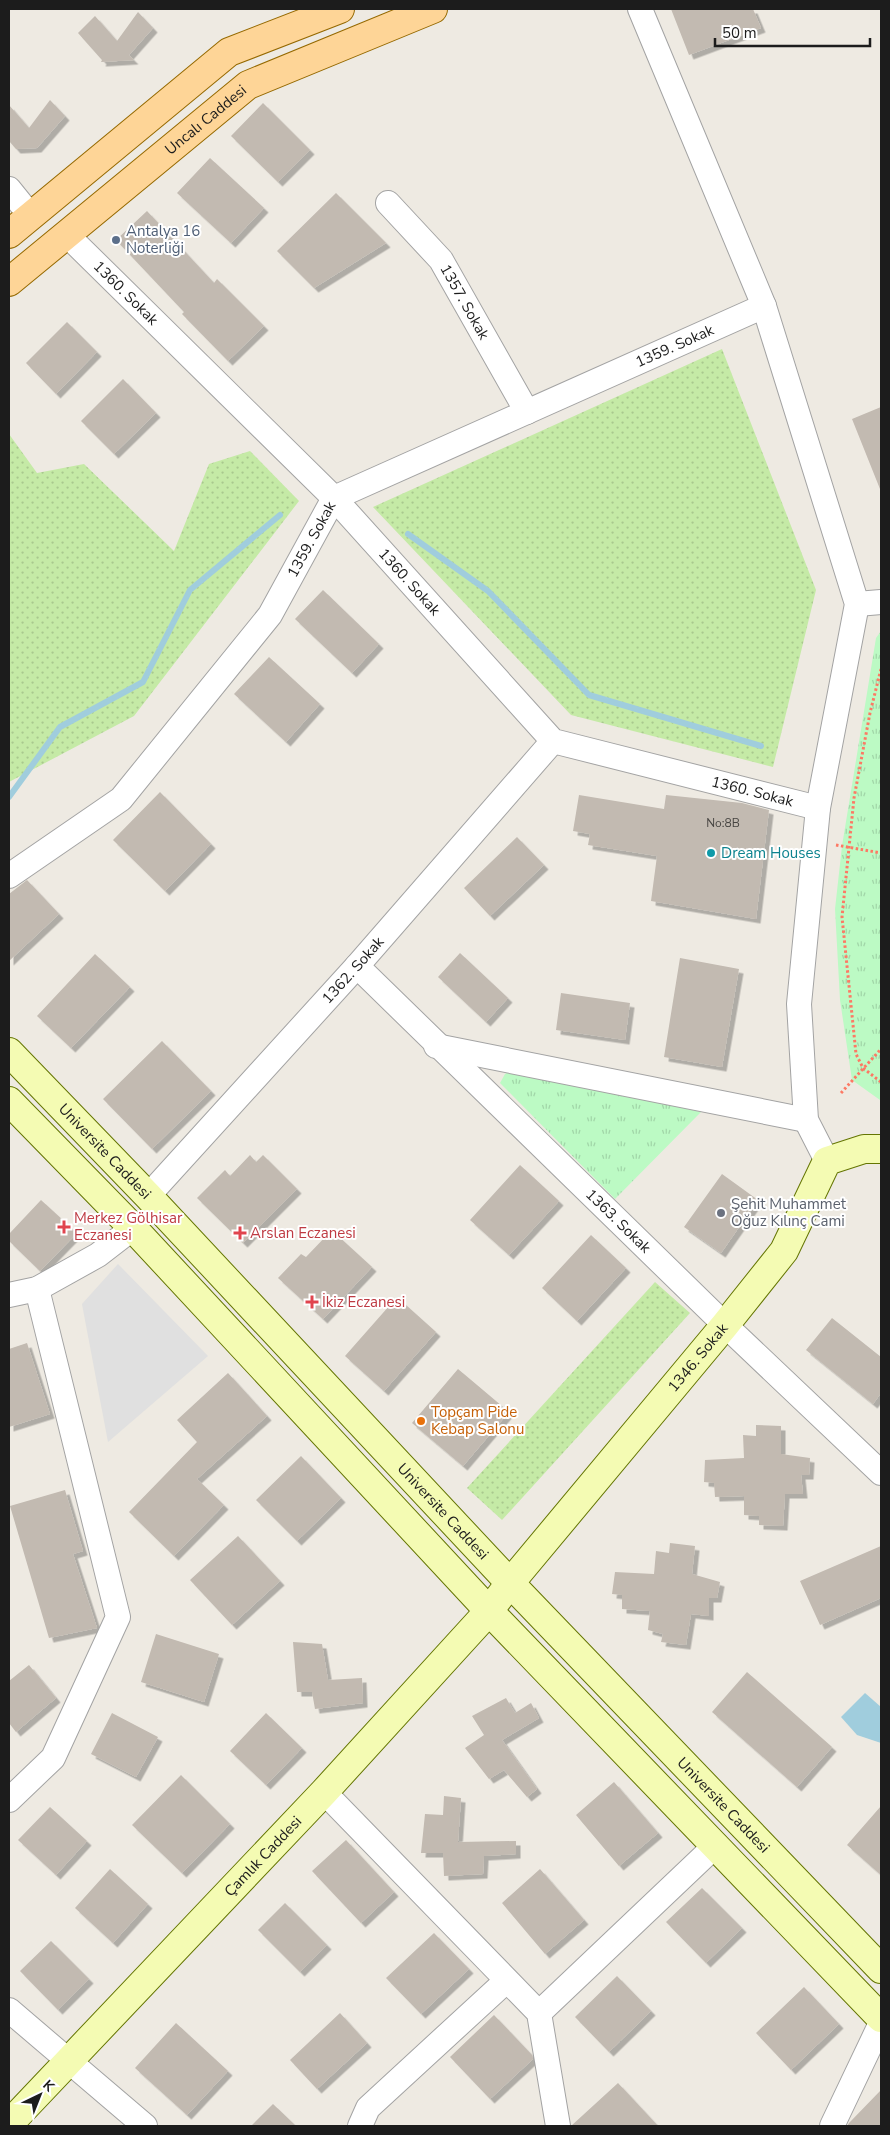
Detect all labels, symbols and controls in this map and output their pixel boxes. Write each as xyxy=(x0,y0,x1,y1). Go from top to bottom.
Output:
scale bar xyxy=(715,15,870,47)
text: 50 m xyxy=(722,23,757,43)
street label: Uncalı Caddesi xyxy=(161,80,251,159)
place label: Antalya 16 Noterliği xyxy=(126,221,200,258)
marker: Antalya 16 Noterliği xyxy=(110,234,122,246)
street label: 1360. Sokak xyxy=(89,256,163,330)
street label: 1357. Sokak xyxy=(435,261,494,344)
street label: 1359. Sokak xyxy=(632,320,717,372)
street label: 1359. Sokak xyxy=(283,497,341,581)
street label: 1360. Sokak xyxy=(374,544,445,620)
street label: 1360. Sokak xyxy=(709,771,796,812)
house number: No:8B xyxy=(706,815,740,831)
place label: Dream Houses xyxy=(721,843,821,863)
marker: Dream Houses xyxy=(705,847,717,859)
street label: 1362. Sokak xyxy=(318,932,389,1008)
street label: Universite Caddesi xyxy=(54,1099,156,1203)
street label: 1363. Sokak xyxy=(581,1184,656,1258)
place label: Şehit Muhammet Oğuz Kılınç Cami xyxy=(731,1194,847,1231)
marker: Şehit Muhammet Oğuz Kılınç Cami xyxy=(715,1207,727,1219)
place label: Merkez Gölhisar Eczanesi xyxy=(74,1208,183,1245)
marker: Merkez Gölhisar Eczanesi xyxy=(58,1221,70,1233)
place label: Arslan Eczanesi xyxy=(250,1223,356,1243)
marker: Arslan Eczanesi xyxy=(234,1227,246,1239)
place label: İkiz Eczanesi xyxy=(322,1292,405,1312)
marker: İkiz Eczanesi xyxy=(306,1296,318,1308)
street label: 1346. Sokak xyxy=(663,1319,733,1396)
place label: Topçam Pide Kebap Salonu xyxy=(431,1402,524,1439)
marker: Topçam Pide Kebap Salonu xyxy=(415,1415,427,1427)
street label: Universite Caddesi xyxy=(393,1459,493,1564)
street label: Universite Caddesi xyxy=(673,1753,774,1857)
street label: Çamlık Caddesi xyxy=(220,1812,306,1901)
north arrow xyxy=(15,2070,65,2120)
text: K xyxy=(39,2076,59,2096)

